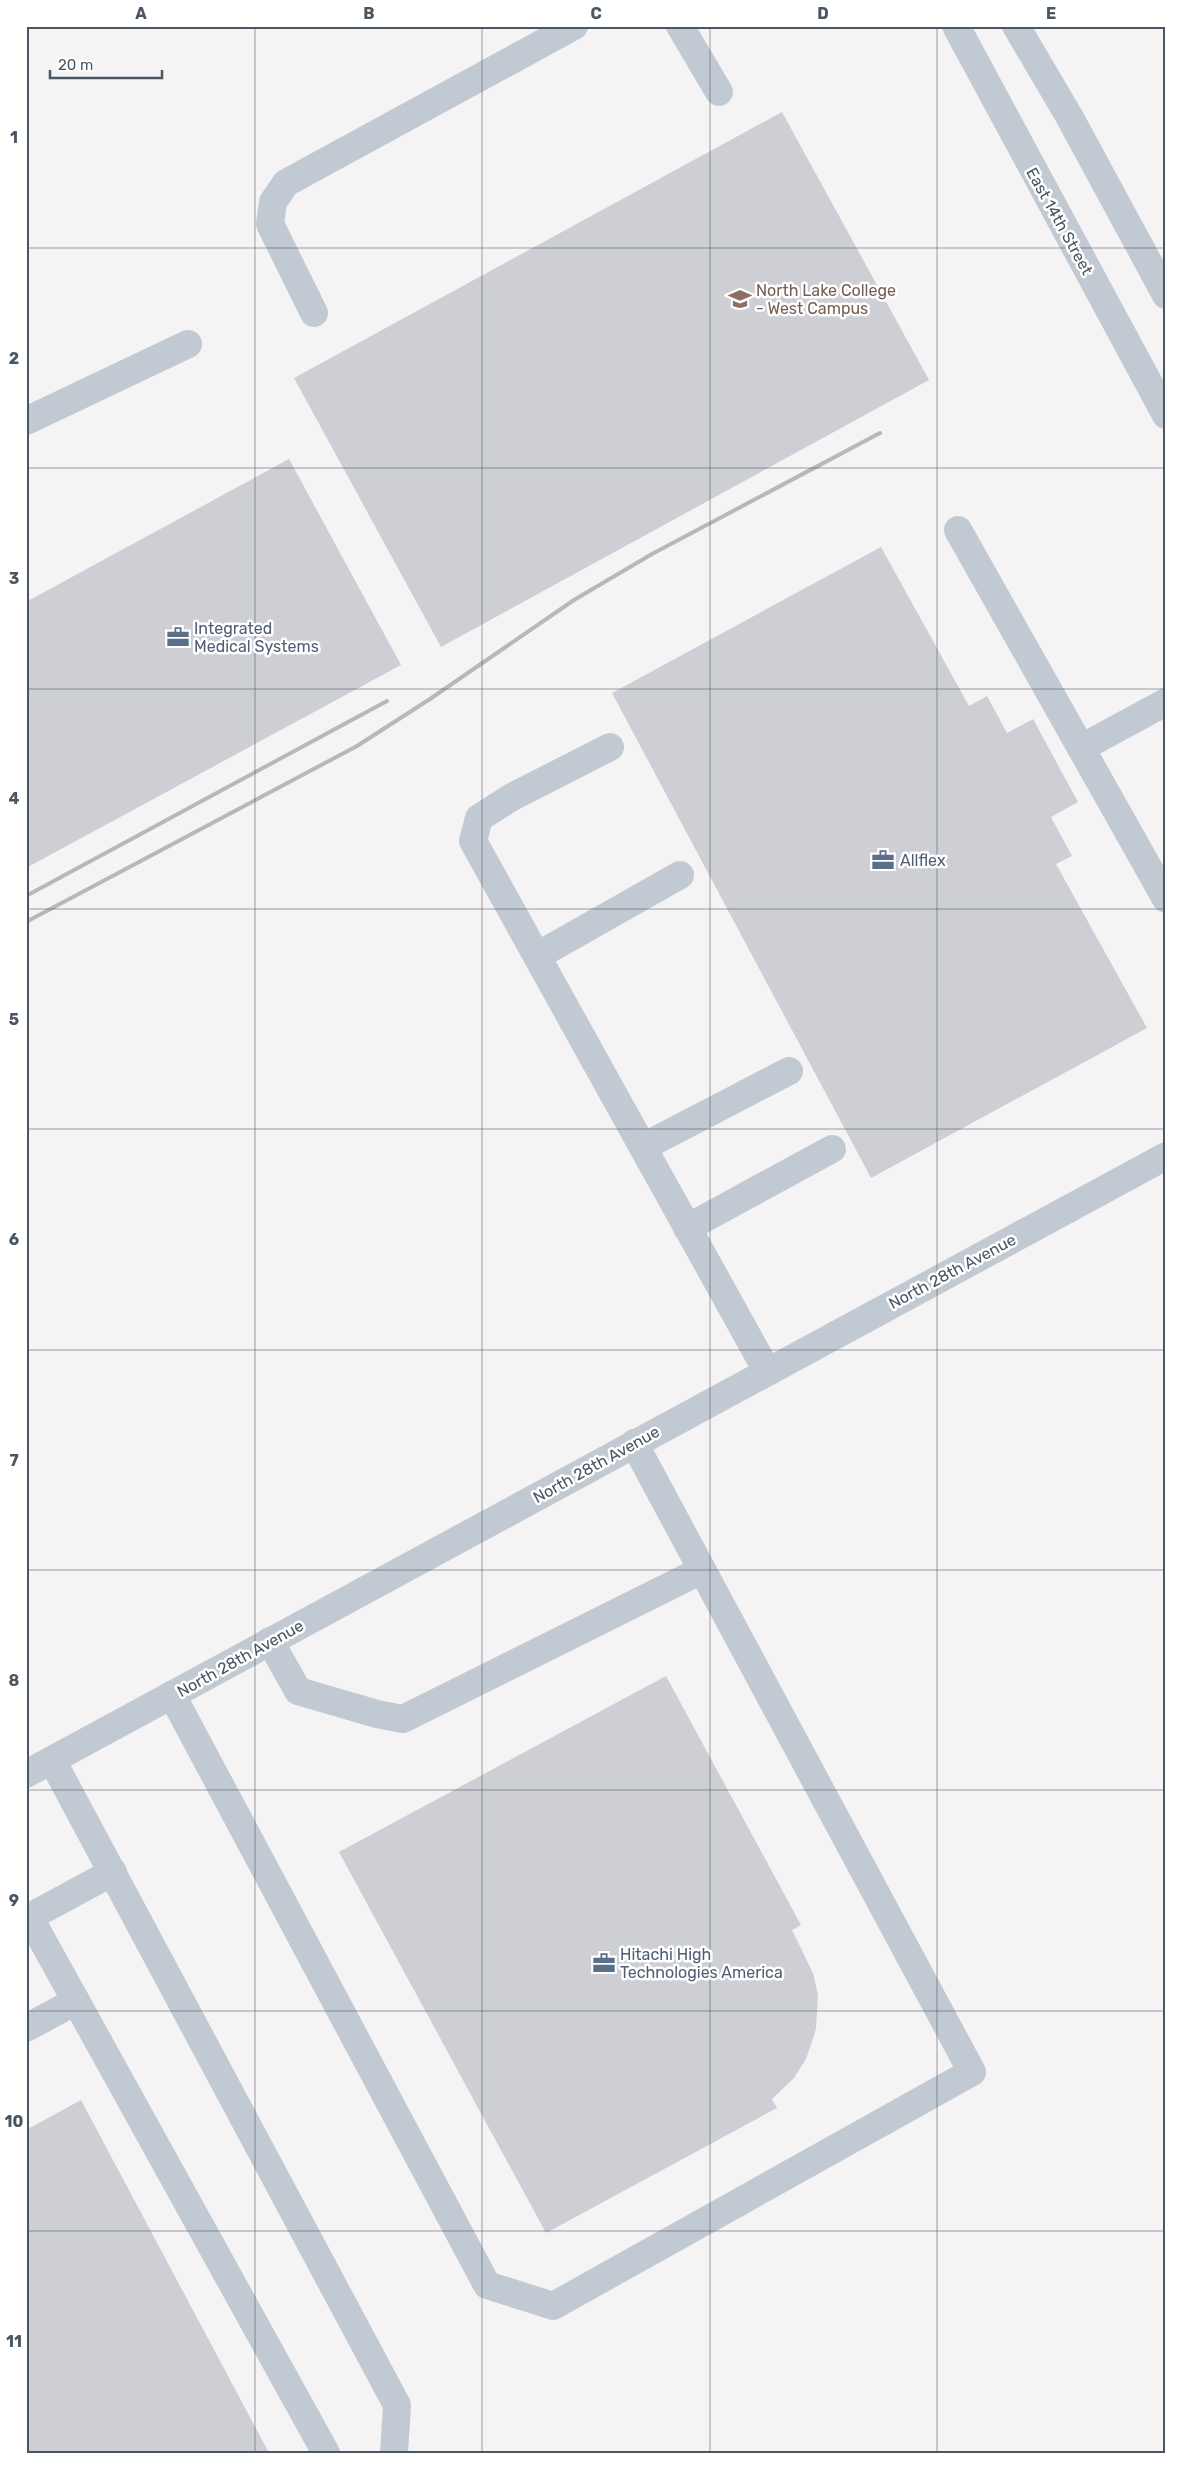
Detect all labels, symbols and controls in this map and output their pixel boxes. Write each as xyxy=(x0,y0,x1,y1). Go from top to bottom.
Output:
text: A xyxy=(135,4,147,23)
text: B xyxy=(363,4,375,23)
text: C xyxy=(590,4,602,23)
text: D xyxy=(817,4,829,23)
text: E xyxy=(1046,4,1056,23)
scale bar xyxy=(50,48,162,80)
text: 20 m xyxy=(58,56,93,74)
text: 1 xyxy=(10,128,18,147)
street label: East 14th Street xyxy=(1022,164,1097,278)
place label: North Lake College - West Campus xyxy=(756,281,896,318)
school or university icon: North Lake College - West Campus xyxy=(727,286,753,312)
text: 2 xyxy=(9,349,19,368)
text: 3 xyxy=(9,569,19,588)
place label: Integrated Medical Systems xyxy=(194,619,319,656)
office icon: Integrated Medical Systems xyxy=(165,624,191,650)
text: 4 xyxy=(9,789,20,808)
office icon: Allflex xyxy=(870,847,896,873)
place label: Allflex xyxy=(900,851,946,870)
text: 5 xyxy=(9,1010,19,1029)
text: 6 xyxy=(9,1230,19,1249)
street label: North 28th Avenue xyxy=(885,1230,1019,1313)
street label: North 28th Avenue xyxy=(530,1422,663,1507)
text: 7 xyxy=(9,1451,19,1470)
street label: North 28th Avenue xyxy=(174,1616,307,1701)
text: 8 xyxy=(9,1671,20,1690)
text: 9 xyxy=(9,1891,19,1910)
place label: Hitachi High Technologies America xyxy=(620,1945,783,1982)
office icon: Hitachi High Technologies America xyxy=(591,1950,617,1976)
text: 10 xyxy=(5,2112,24,2131)
text: 11 xyxy=(6,2332,22,2351)

